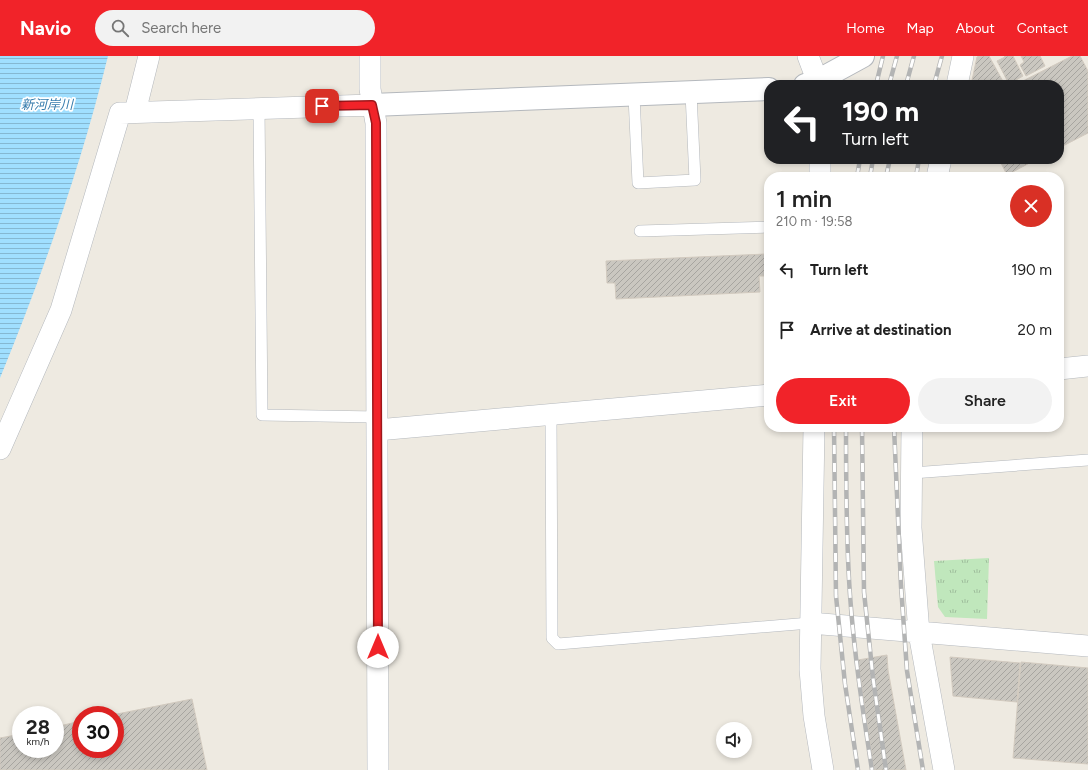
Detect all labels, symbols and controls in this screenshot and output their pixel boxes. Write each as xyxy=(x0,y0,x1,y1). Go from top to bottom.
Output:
search box xyxy=(95,10,375,46)
text: Navio xyxy=(20,17,71,40)
icon: search xyxy=(109,17,131,39)
text: Search here xyxy=(141,19,221,37)
text: Home xyxy=(846,20,885,37)
text: Map xyxy=(907,20,934,37)
text: About xyxy=(956,20,995,37)
text: Contact xyxy=(1017,20,1068,37)
pin xyxy=(305,89,339,123)
text: 190 m xyxy=(842,94,919,128)
icon: arrive xyxy=(311,95,333,117)
icon: left xyxy=(776,96,828,148)
water label: 新河岸川 xyxy=(21,97,75,112)
text: Turn left xyxy=(842,128,909,150)
text: 1 min xyxy=(776,184,832,213)
button: close xyxy=(1010,185,1052,227)
text: 210 m · 19:58 xyxy=(776,214,852,229)
icon: left xyxy=(776,259,798,281)
text: Turn left xyxy=(810,261,868,279)
text: 190 m xyxy=(1011,261,1052,279)
icon: arrive xyxy=(776,319,798,341)
text: Arrive at destination xyxy=(810,321,951,339)
text: 20 m xyxy=(1018,321,1052,339)
button: Exit xyxy=(776,378,910,424)
button: Share xyxy=(918,378,1052,424)
position arrow xyxy=(357,626,399,668)
speed limit sign: 30 xyxy=(72,706,124,758)
text: 28 xyxy=(26,715,50,739)
map controls xyxy=(716,722,752,758)
button: sound xyxy=(716,722,752,758)
text: km/h xyxy=(27,735,49,748)

